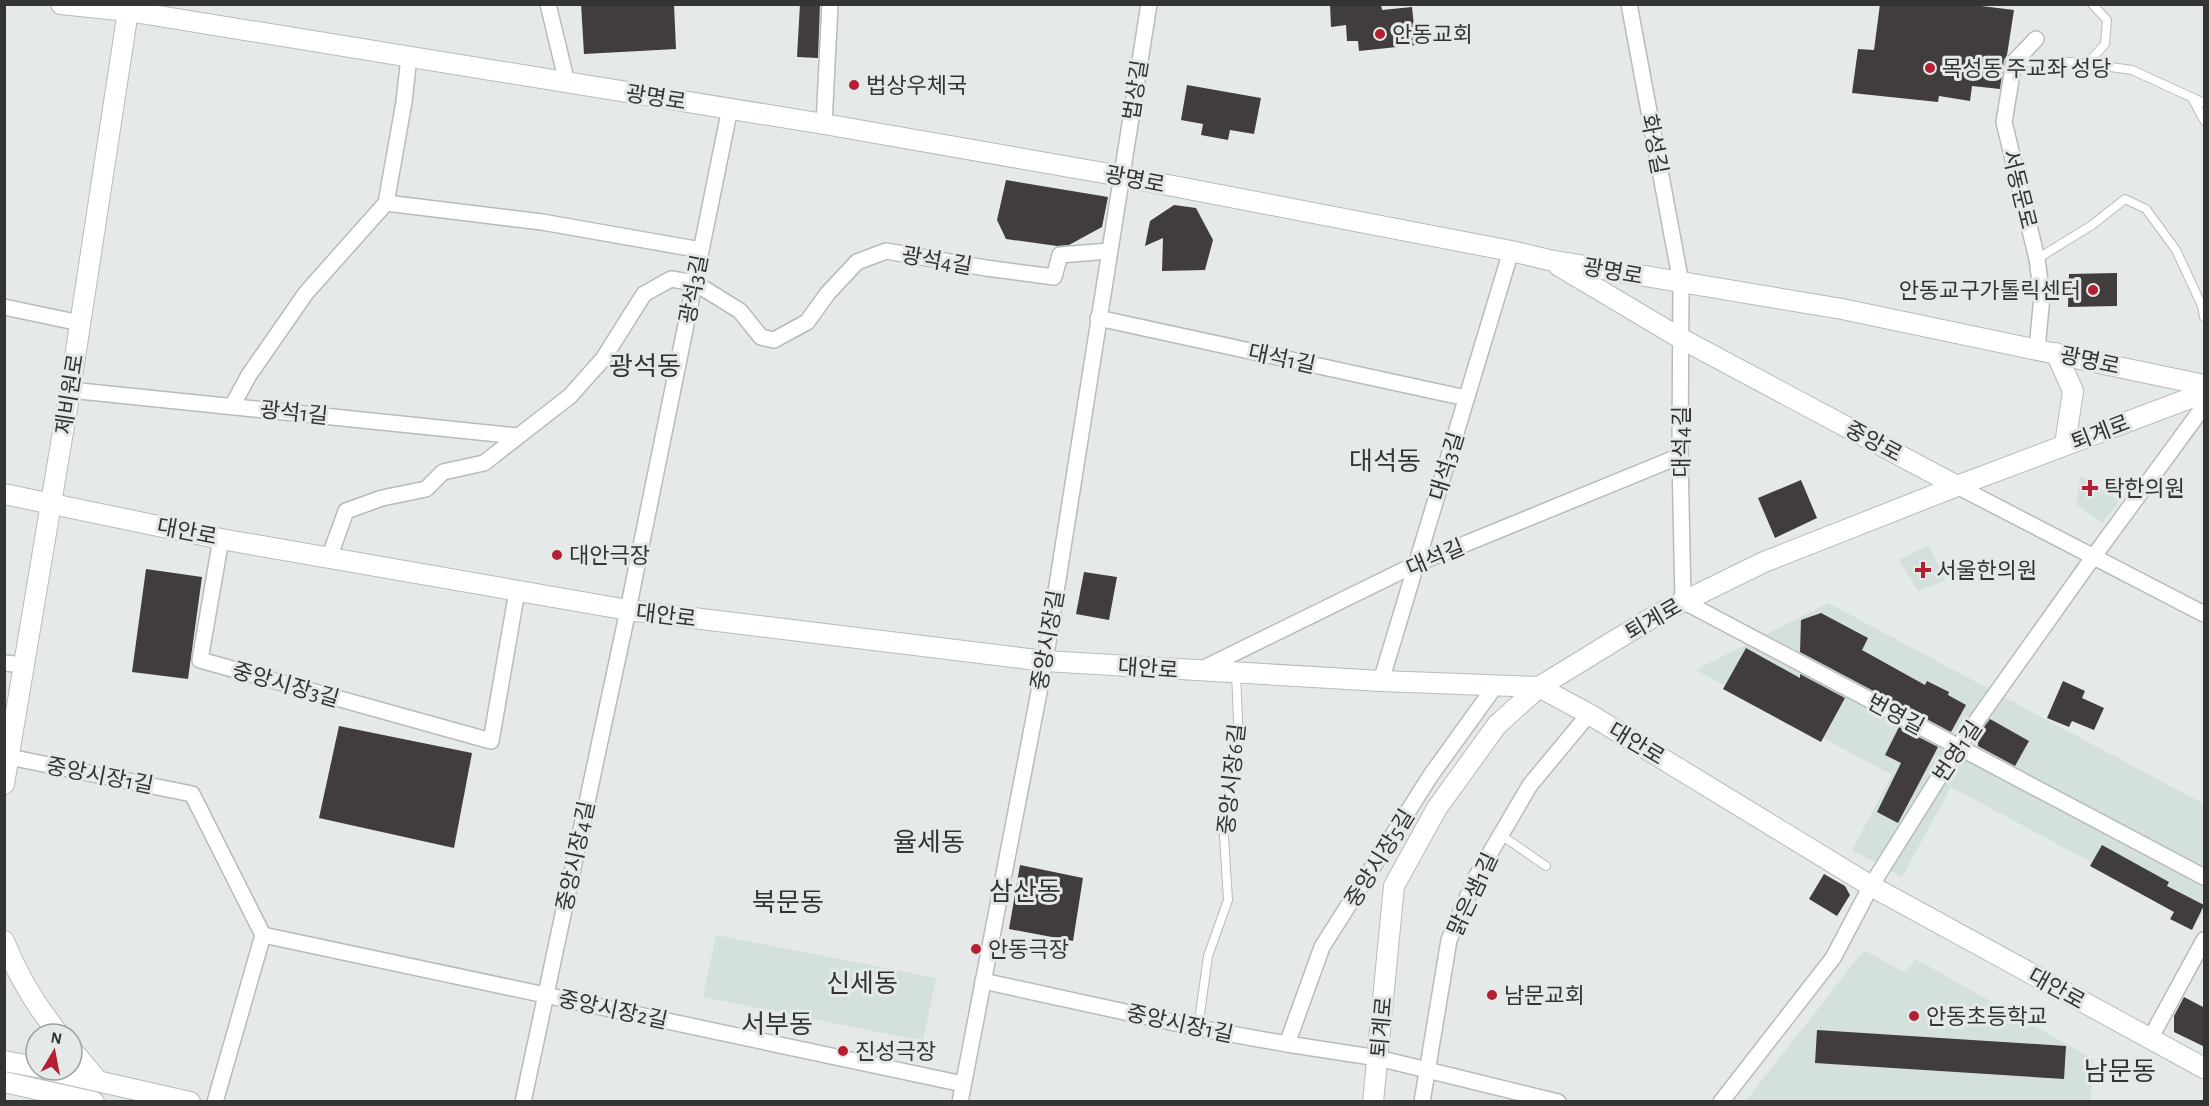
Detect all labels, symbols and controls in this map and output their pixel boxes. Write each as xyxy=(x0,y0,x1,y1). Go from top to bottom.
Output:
place label: 안동교회 xyxy=(1392,23,1473,46)
marker: 안동교회 xyxy=(1373,27,1387,41)
place label: 목성동 주교좌 성당 xyxy=(1942,57,2111,80)
street label: 법상길 xyxy=(1119,58,1152,122)
marker: 목성동 주교좌 성당 xyxy=(1923,61,1937,75)
place label: 법상우체국 xyxy=(866,74,967,97)
marker: 법상우체국 xyxy=(847,78,861,92)
street label: 광명로 xyxy=(624,81,688,114)
street label: 화성길 xyxy=(1637,112,1672,176)
street label: 서동문로 xyxy=(1999,147,2040,231)
street label: 광명로 xyxy=(1103,162,1167,197)
street label: 광석4길 xyxy=(900,243,974,278)
street label: 광석3길 xyxy=(676,253,711,326)
street label: 광명로 xyxy=(1581,255,1645,288)
place label: 안동교구가톨릭센터 xyxy=(1899,279,2081,302)
marker: 안동교구가톨릭센터 xyxy=(2086,283,2100,297)
street label: 대석1길 xyxy=(1246,340,1318,377)
street label: 광명로 xyxy=(2058,343,2122,378)
street label: 제비원로 xyxy=(52,352,87,436)
district label: 광석동 xyxy=(609,353,681,380)
street label: 광석1길 xyxy=(259,397,329,428)
street label: 대석4길 xyxy=(1670,406,1693,478)
street label: 퇴계로 xyxy=(2068,412,2133,454)
street label: 중앙로 xyxy=(1842,417,1906,466)
street label: 대석3길 xyxy=(1425,429,1468,503)
district label: 대석동 xyxy=(1349,448,1421,475)
place label: 탁한의원 xyxy=(2104,477,2185,500)
marker: 탁한의원 xyxy=(2081,479,2099,497)
street label: 대안로 xyxy=(155,514,219,549)
street label: 대석길 xyxy=(1403,535,1468,580)
place label: 대안극장 xyxy=(569,544,650,567)
marker: 대안극장 xyxy=(550,548,564,562)
place label: 서울한의원 xyxy=(1936,559,2037,582)
marker: 서울한의원 xyxy=(1914,561,1932,579)
street label: 중앙시장길 xyxy=(1027,588,1068,692)
street label: 퇴계로 xyxy=(1622,595,1685,645)
street label: 대안로 xyxy=(634,600,697,631)
street label: 대안로 xyxy=(1117,655,1179,682)
street label: 중앙시장3길 xyxy=(230,658,342,711)
street label: 번영길 xyxy=(1864,690,1928,739)
street label: 번영1길 xyxy=(1929,717,1986,786)
street label: 대안로 xyxy=(1605,718,1669,769)
street label: 중앙시장6길 xyxy=(1214,722,1249,836)
street label: 중앙시장1길 xyxy=(44,754,155,797)
street label: 중앙시장4길 xyxy=(553,799,598,913)
street label: 중앙시장5길 xyxy=(1340,805,1418,911)
district label: 율세동 xyxy=(893,829,965,856)
street label: 맑은샘1길 xyxy=(1443,849,1502,939)
district label: 삼산동 xyxy=(989,878,1061,905)
district label: 북문동 xyxy=(752,889,824,916)
place label: 안동극장 xyxy=(988,938,1069,961)
marker: 안동극장 xyxy=(969,942,983,956)
street label: 대안로 xyxy=(2025,964,2089,1013)
district label: 신세동 xyxy=(826,970,898,997)
place label: 남문교회 xyxy=(1504,984,1585,1007)
street label: 중앙시장2길 xyxy=(556,987,670,1032)
marker: 남문교회 xyxy=(1485,988,1499,1002)
street label: 퇴계로 xyxy=(1368,996,1396,1058)
street label: 중앙시장1길 xyxy=(1124,1001,1235,1046)
place label: 안동초등학교 xyxy=(1926,1005,2047,1028)
marker: 안동초등학교 xyxy=(1907,1009,1921,1023)
district label: 서부동 xyxy=(741,1011,813,1038)
north arrow xyxy=(24,1022,84,1082)
text: N xyxy=(50,1029,63,1047)
place label: 진성극장 xyxy=(855,1040,936,1063)
marker: 진성극장 xyxy=(836,1044,850,1058)
district label: 남문동 xyxy=(2084,1058,2156,1085)

